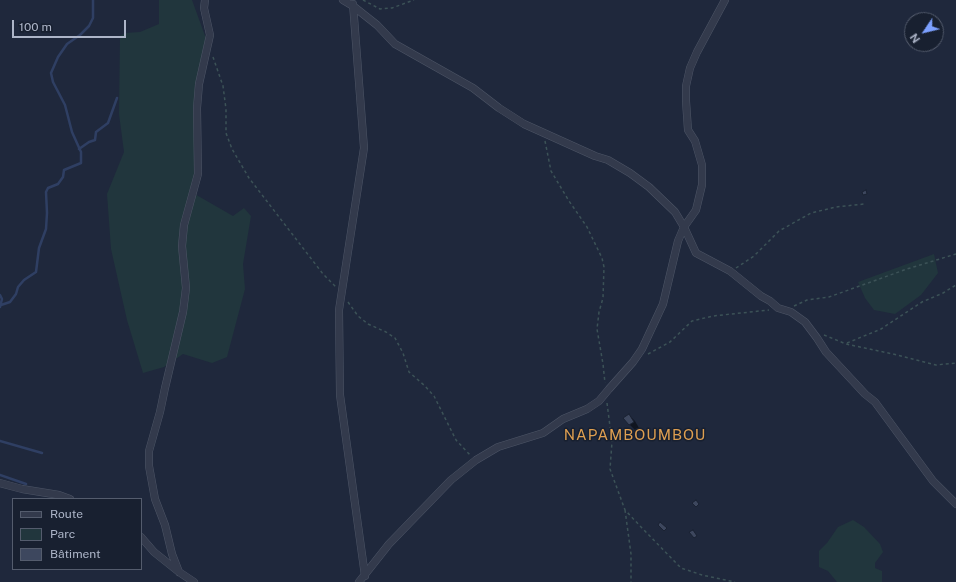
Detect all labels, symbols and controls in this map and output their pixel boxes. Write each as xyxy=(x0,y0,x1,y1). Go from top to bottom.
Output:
scale bar xyxy=(14,12,128,38)
north arrow xyxy=(904,12,944,52)
text: 100 m xyxy=(19,20,52,34)
text: N xyxy=(908,31,922,45)
district label: NAPAMBOUMBOU xyxy=(564,426,706,444)
legend xyxy=(12,498,142,570)
text: Route xyxy=(50,507,83,521)
text: Parc xyxy=(50,527,75,541)
text: Bâtiment xyxy=(50,547,101,561)

